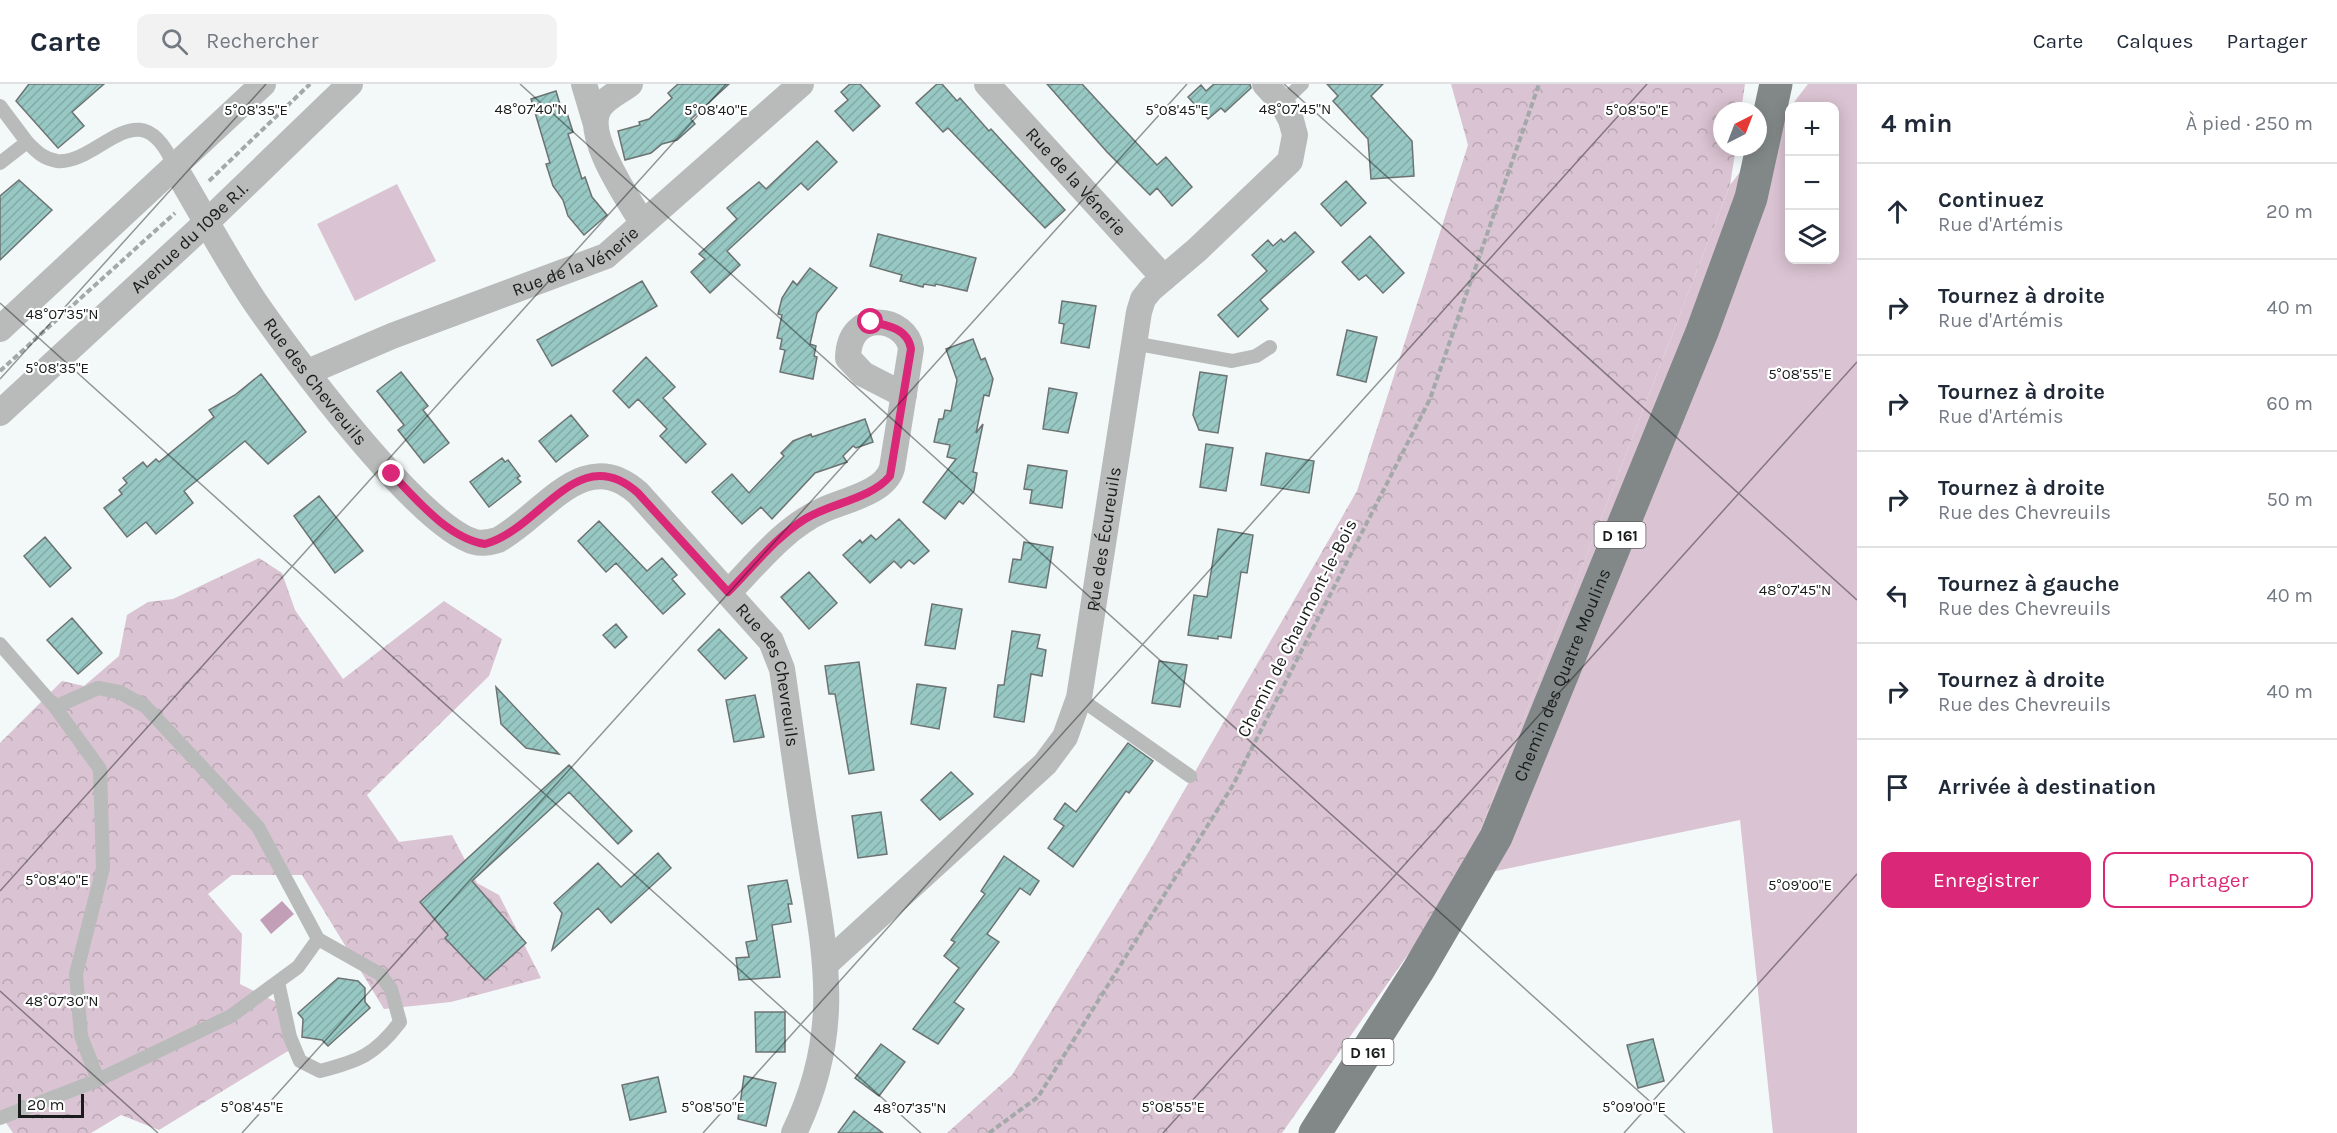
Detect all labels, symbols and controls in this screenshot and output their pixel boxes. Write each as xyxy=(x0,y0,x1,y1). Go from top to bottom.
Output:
search box xyxy=(137,14,557,68)
text: Carte xyxy=(30,25,101,58)
icon: search xyxy=(158,25,191,58)
text: Rechercher xyxy=(206,28,319,54)
text: Carte xyxy=(2033,29,2083,53)
text: Calques xyxy=(2116,29,2194,53)
text: Partager xyxy=(2227,29,2307,53)
text: 48°07'40"N xyxy=(495,100,567,118)
text: 48°07'45"N xyxy=(1259,100,1331,118)
text: 5°08'35"E xyxy=(224,101,288,119)
text: 5°08'40"E xyxy=(684,101,748,119)
text: 5°08'45"E xyxy=(1145,101,1209,119)
text: 5°08'50"E xyxy=(1605,101,1669,119)
north arrow xyxy=(1713,102,1767,156)
map controls xyxy=(1785,102,1839,264)
button: + xyxy=(1785,102,1839,156)
text: 4 min xyxy=(1881,108,1952,139)
text: À pied · 250 m xyxy=(2186,112,2313,135)
street label: Rue de la Vénerie xyxy=(1021,123,1131,240)
button: − xyxy=(1785,156,1839,210)
street label: Avenue du 109e R.I. xyxy=(126,178,252,298)
text: Continuez xyxy=(1938,187,2044,213)
icon: ahead xyxy=(1881,195,1914,228)
text: 20 m xyxy=(2266,200,2313,223)
button: layers xyxy=(1785,210,1839,264)
text: Rue d'Artémis xyxy=(1938,213,2064,236)
street label: Rue de la Vénerie xyxy=(509,222,643,301)
text: Tournez à droite xyxy=(1938,283,2105,309)
icon: right xyxy=(1881,291,1914,324)
text: 40 m xyxy=(2267,296,2313,319)
text: 48°07'35"N xyxy=(26,305,98,323)
route start xyxy=(857,308,883,334)
text: Rue d'Artémis xyxy=(1938,309,2064,332)
street label: Rue des Chevreuils xyxy=(259,313,372,450)
text: 5°08'35"E xyxy=(25,359,89,377)
text: 5°08'55"E xyxy=(1768,365,1832,383)
text: Tournez à droite xyxy=(1938,379,2105,405)
icon: right xyxy=(1881,387,1914,420)
text: 60 m xyxy=(2266,392,2313,415)
text: Rue d'Artémis xyxy=(1938,405,2064,428)
route end xyxy=(378,460,404,486)
street label: Rue des Écureuils xyxy=(1082,465,1126,613)
text: Tournez à droite xyxy=(1938,475,2105,501)
icon: right xyxy=(1881,483,1914,516)
text: 50 m xyxy=(2266,488,2313,511)
text: Rue des Chevreuils xyxy=(1938,501,2111,524)
street label: Chemin de Chaumont-le-Bois xyxy=(1232,515,1362,741)
road number: D 161 xyxy=(1594,522,1646,548)
street label: Chemin des Quatre Moulins xyxy=(1509,565,1615,785)
text: Tournez à gauche xyxy=(1938,571,2119,597)
icon: left xyxy=(1881,579,1914,612)
text: 48°07'45"N xyxy=(1759,581,1831,599)
text: 40 m xyxy=(2267,584,2313,607)
text: Rue des Chevreuils xyxy=(1938,597,2111,620)
street label: Rue des Chevreuils xyxy=(731,598,804,748)
text: Tournez à droite xyxy=(1938,667,2105,693)
icon: right xyxy=(1881,675,1914,708)
text: 40 m xyxy=(2267,680,2313,703)
text: Rue des Chevreuils xyxy=(1938,693,2111,716)
icon: arrive xyxy=(1881,771,1914,804)
text: Arrivée à destination xyxy=(1938,774,2156,800)
button: Enregistrer xyxy=(1881,852,2091,908)
button: Partager xyxy=(2103,852,2313,908)
text: 5°08'40"E xyxy=(25,871,89,889)
text: 5°09'00"E xyxy=(1768,876,1832,894)
text: 48°07'30"N xyxy=(25,992,99,1010)
road number: D 161 xyxy=(1342,1039,1394,1065)
scale bar xyxy=(18,1091,84,1118)
text: 20 m xyxy=(27,1095,65,1114)
text: 5°08'45"E xyxy=(220,1098,284,1116)
text: 5°08'50"E xyxy=(681,1098,745,1116)
text: 5°08'55"E xyxy=(1141,1098,1205,1116)
text: 5°09'00"E xyxy=(1602,1098,1666,1116)
text: 48°07'35"N xyxy=(874,1099,946,1117)

